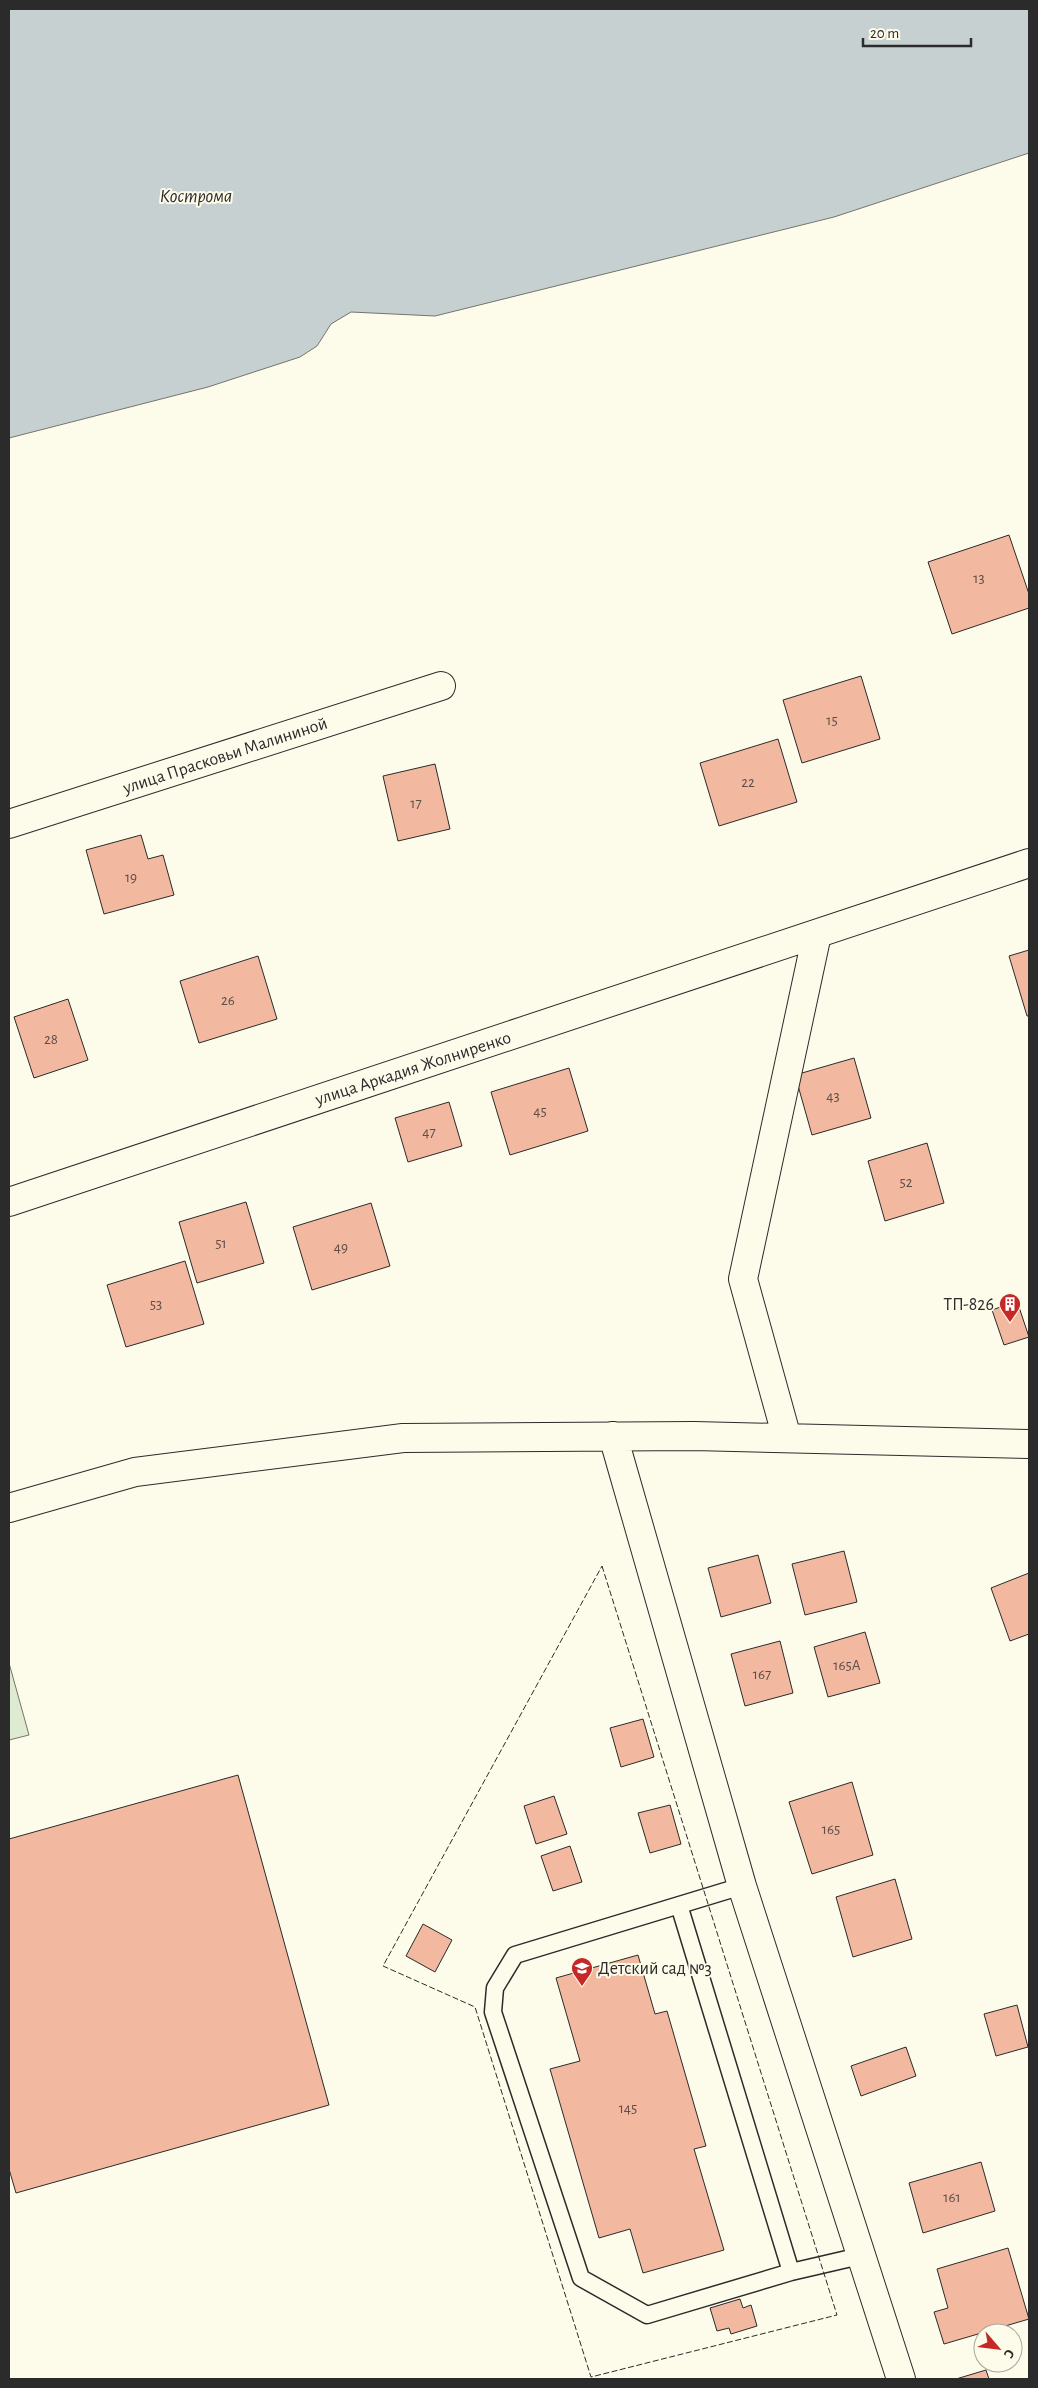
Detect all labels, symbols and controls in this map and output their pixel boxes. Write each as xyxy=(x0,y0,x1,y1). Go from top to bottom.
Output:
scale bar xyxy=(863,15,970,47)
text: 20 m xyxy=(870,26,899,41)
water label: Кострома xyxy=(160,187,232,206)
house number: 13 xyxy=(973,571,985,586)
house number: 15 xyxy=(826,713,838,728)
street label: улица Прасковьи Малининой xyxy=(120,714,330,798)
house number: 22 xyxy=(741,775,755,790)
house number: 17 xyxy=(410,796,422,811)
house number: 19 xyxy=(125,870,137,885)
house number: 26 xyxy=(221,993,235,1008)
street label: улица Аркадия Жолниренко xyxy=(312,1029,513,1109)
house number: 28 xyxy=(44,1032,58,1047)
house number: 43 xyxy=(826,1089,840,1104)
house number: 45 xyxy=(533,1104,547,1119)
house number: 47 xyxy=(422,1125,436,1140)
house number: 52 xyxy=(899,1175,913,1190)
house number: 51 xyxy=(215,1236,227,1251)
house number: 49 xyxy=(334,1240,348,1255)
building icon: ТП-826 xyxy=(998,1292,1022,1323)
place label: ТП-826 xyxy=(943,1296,994,1314)
house number: 53 xyxy=(150,1297,162,1312)
house number: 165А xyxy=(833,1658,861,1673)
house number: 167 xyxy=(753,1667,771,1682)
house number: 165 xyxy=(822,1822,840,1837)
school or university icon: Детский сад №3 xyxy=(570,1956,594,1987)
place label: Детский сад №3 xyxy=(598,1960,712,1978)
house number: 145 xyxy=(619,2101,637,2116)
house number: 161 xyxy=(943,2190,961,2205)
north arrow xyxy=(973,2323,1023,2373)
text: С xyxy=(1000,2347,1017,2361)

